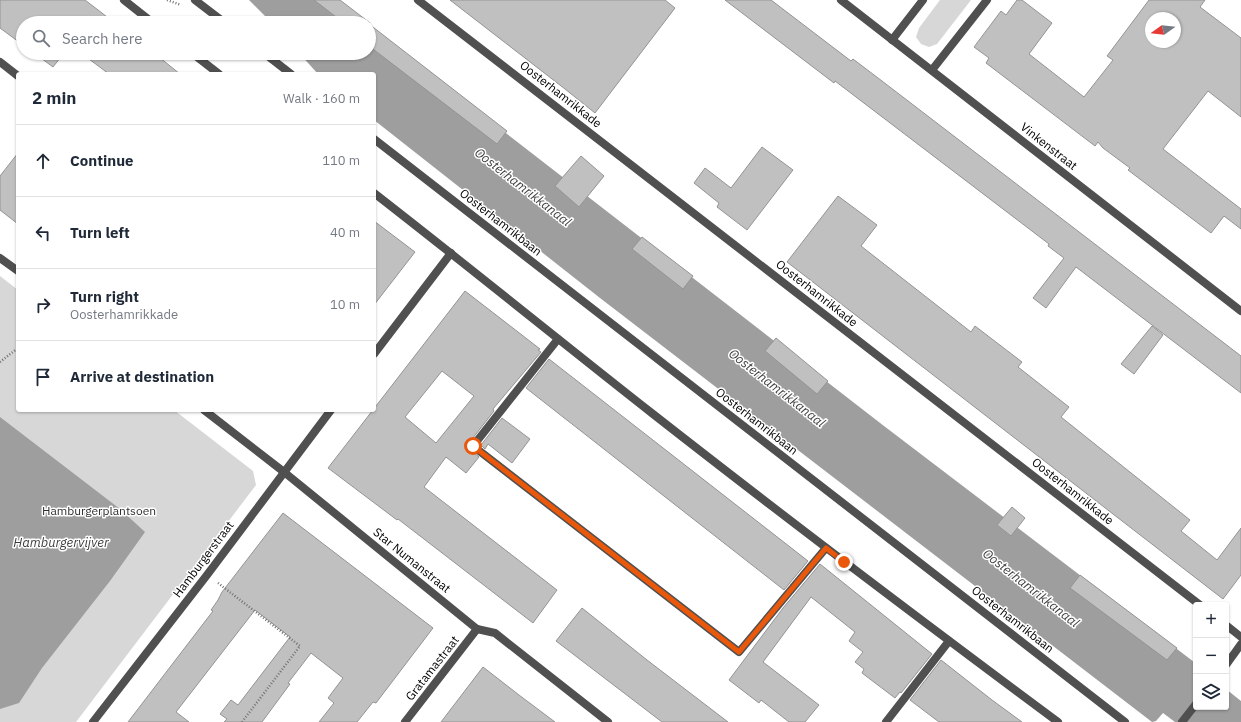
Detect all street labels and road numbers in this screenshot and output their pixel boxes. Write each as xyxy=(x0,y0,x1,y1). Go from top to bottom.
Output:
street label: Oosterhamrikkade xyxy=(517,57,605,131)
street label: Vinkenstraat xyxy=(1018,119,1080,173)
street label: Oosterhamrikbaan xyxy=(457,185,545,259)
street label: Oosterhamrikkade xyxy=(773,256,861,330)
street label: Oosterhamrikbaan xyxy=(713,384,801,458)
street label: Oosterhamrikkade xyxy=(1029,454,1117,528)
street label: Hamburgerstraat xyxy=(169,518,237,600)
street label: Star Numanstraat xyxy=(370,524,454,596)
street label: Oosterhamrikbaan xyxy=(969,582,1057,656)
street label: Gratamastraat xyxy=(402,633,462,703)

